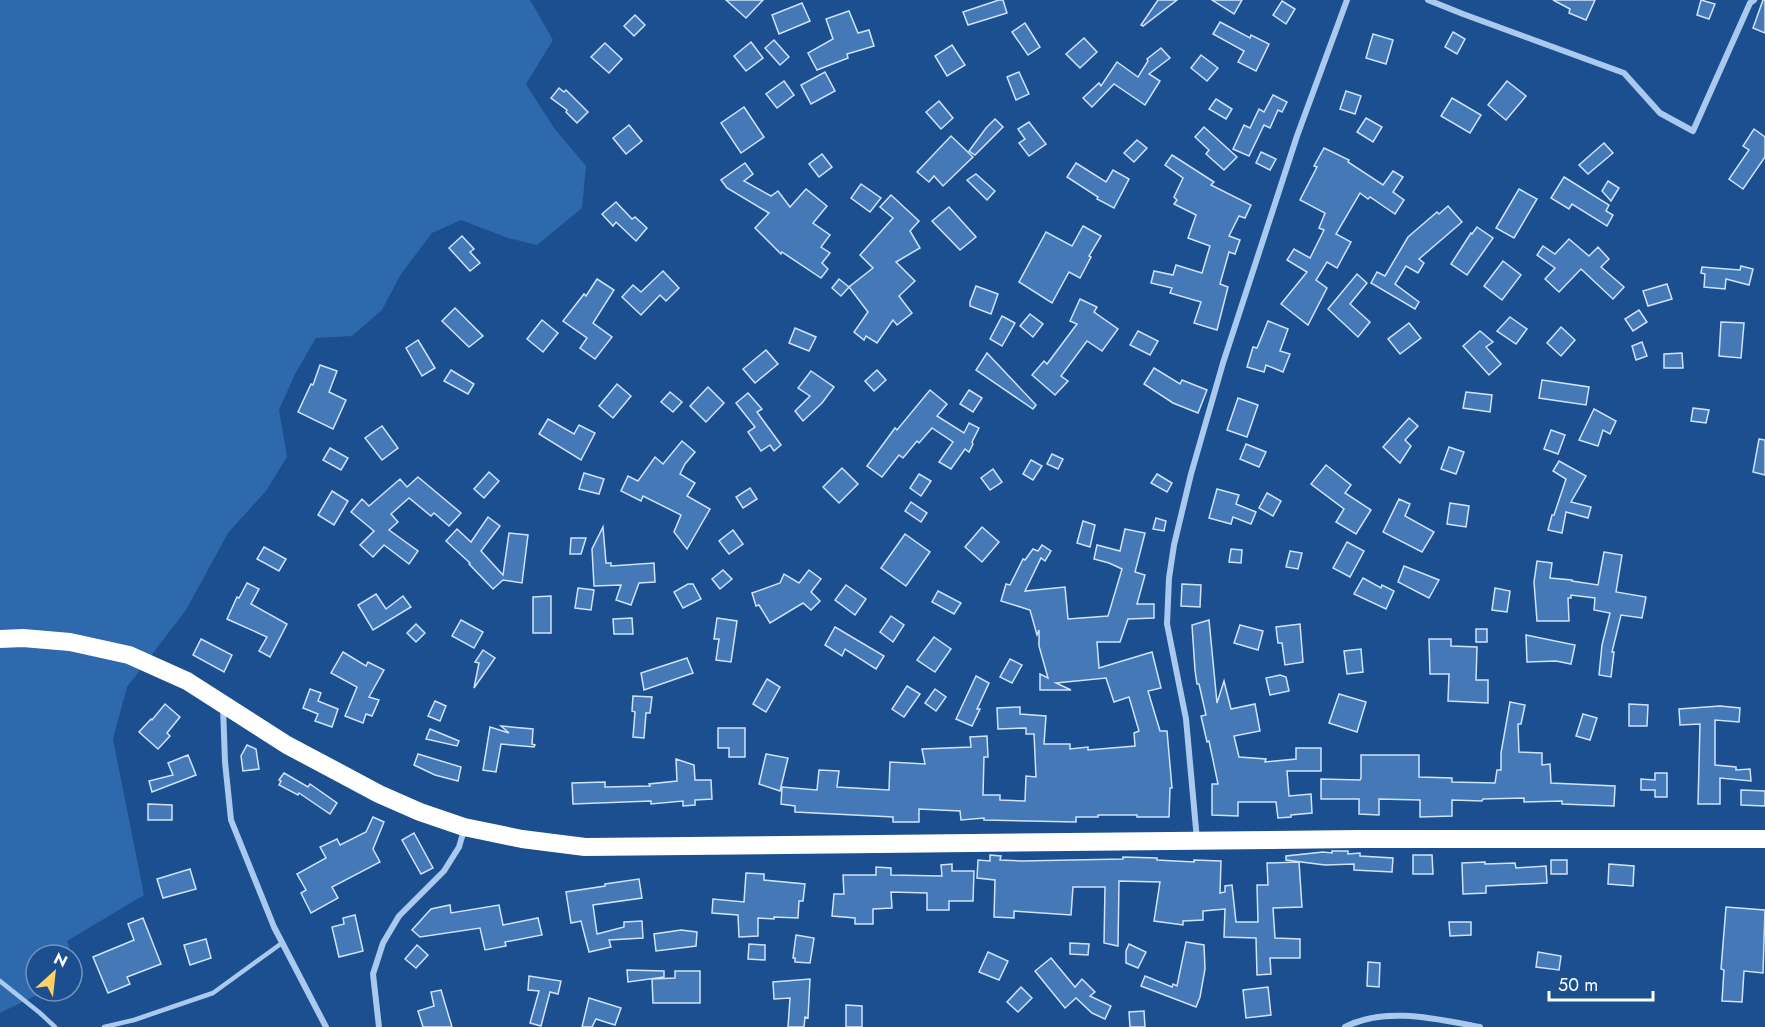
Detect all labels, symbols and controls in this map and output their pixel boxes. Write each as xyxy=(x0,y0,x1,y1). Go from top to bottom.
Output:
north arrow xyxy=(24,943,84,1003)
text: N xyxy=(50,947,71,973)
scale bar xyxy=(1549,964,1652,1002)
text: 50 m xyxy=(1558,972,1598,998)

